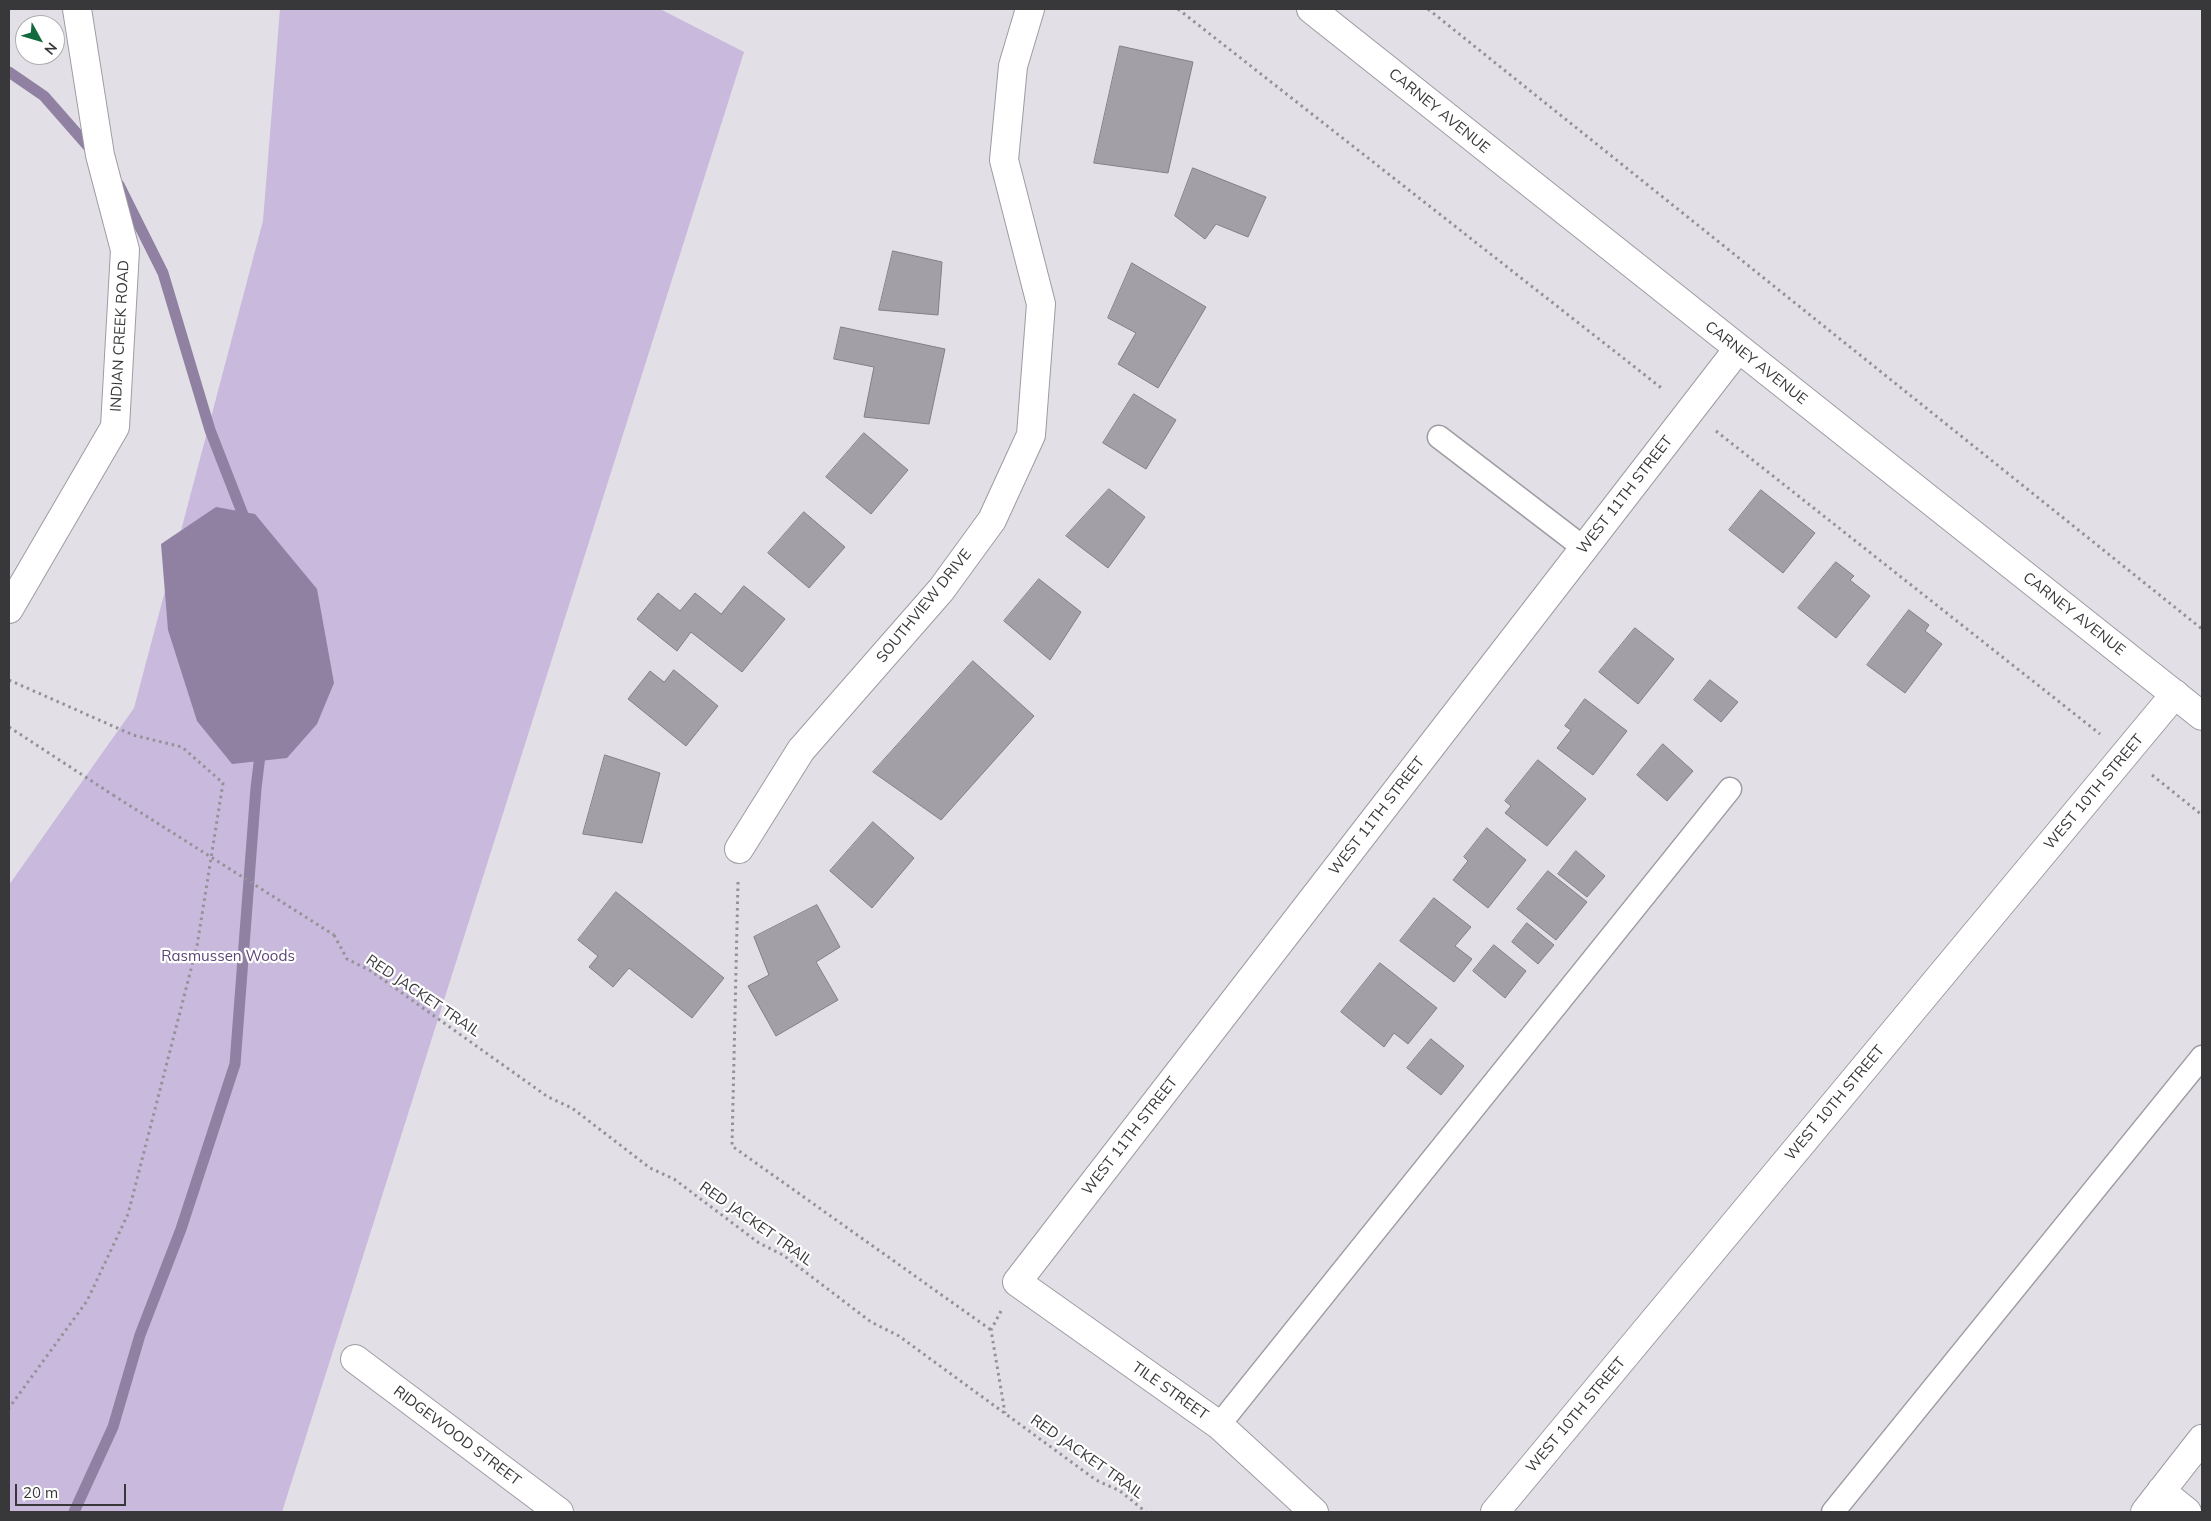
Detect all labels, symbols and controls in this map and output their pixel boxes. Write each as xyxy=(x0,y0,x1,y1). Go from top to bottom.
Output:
north arrow xyxy=(15,15,65,65)
text: N xyxy=(41,39,61,59)
street label: CARNEY AVENUE xyxy=(1385,65,1493,157)
street label: INDIAN CREEK ROAD xyxy=(107,260,133,412)
street label: CARNEY AVENUE xyxy=(1701,317,1811,409)
street label: WEST 11TH STREET xyxy=(1573,432,1677,558)
street label: SOUTHVIEW DRIVE xyxy=(873,546,975,666)
street label: CARNEY AVENUE xyxy=(2019,568,2129,660)
street label: WEST 10TH STREET xyxy=(2041,731,2147,853)
street label: WEST 11TH STREET xyxy=(1325,753,1429,879)
park label: Rasmussen Woods xyxy=(161,947,295,965)
street label: RED JACKET TRAIL xyxy=(362,951,484,1041)
street label: WEST 10TH STREET xyxy=(1782,1042,1888,1164)
street label: WEST 11TH STREET xyxy=(1078,1073,1182,1199)
street label: RED JACKET TRAIL xyxy=(696,1178,816,1270)
street label: WEST 10TH STREET xyxy=(1523,1354,1629,1476)
street label: TILE STREET xyxy=(1128,1358,1212,1424)
street label: RIDGEWOOD STREET xyxy=(390,1382,524,1490)
street label: RED JACKET TRAIL xyxy=(1027,1411,1147,1503)
scale bar xyxy=(18,1474,129,1506)
text: 20 m xyxy=(23,1483,58,1502)

